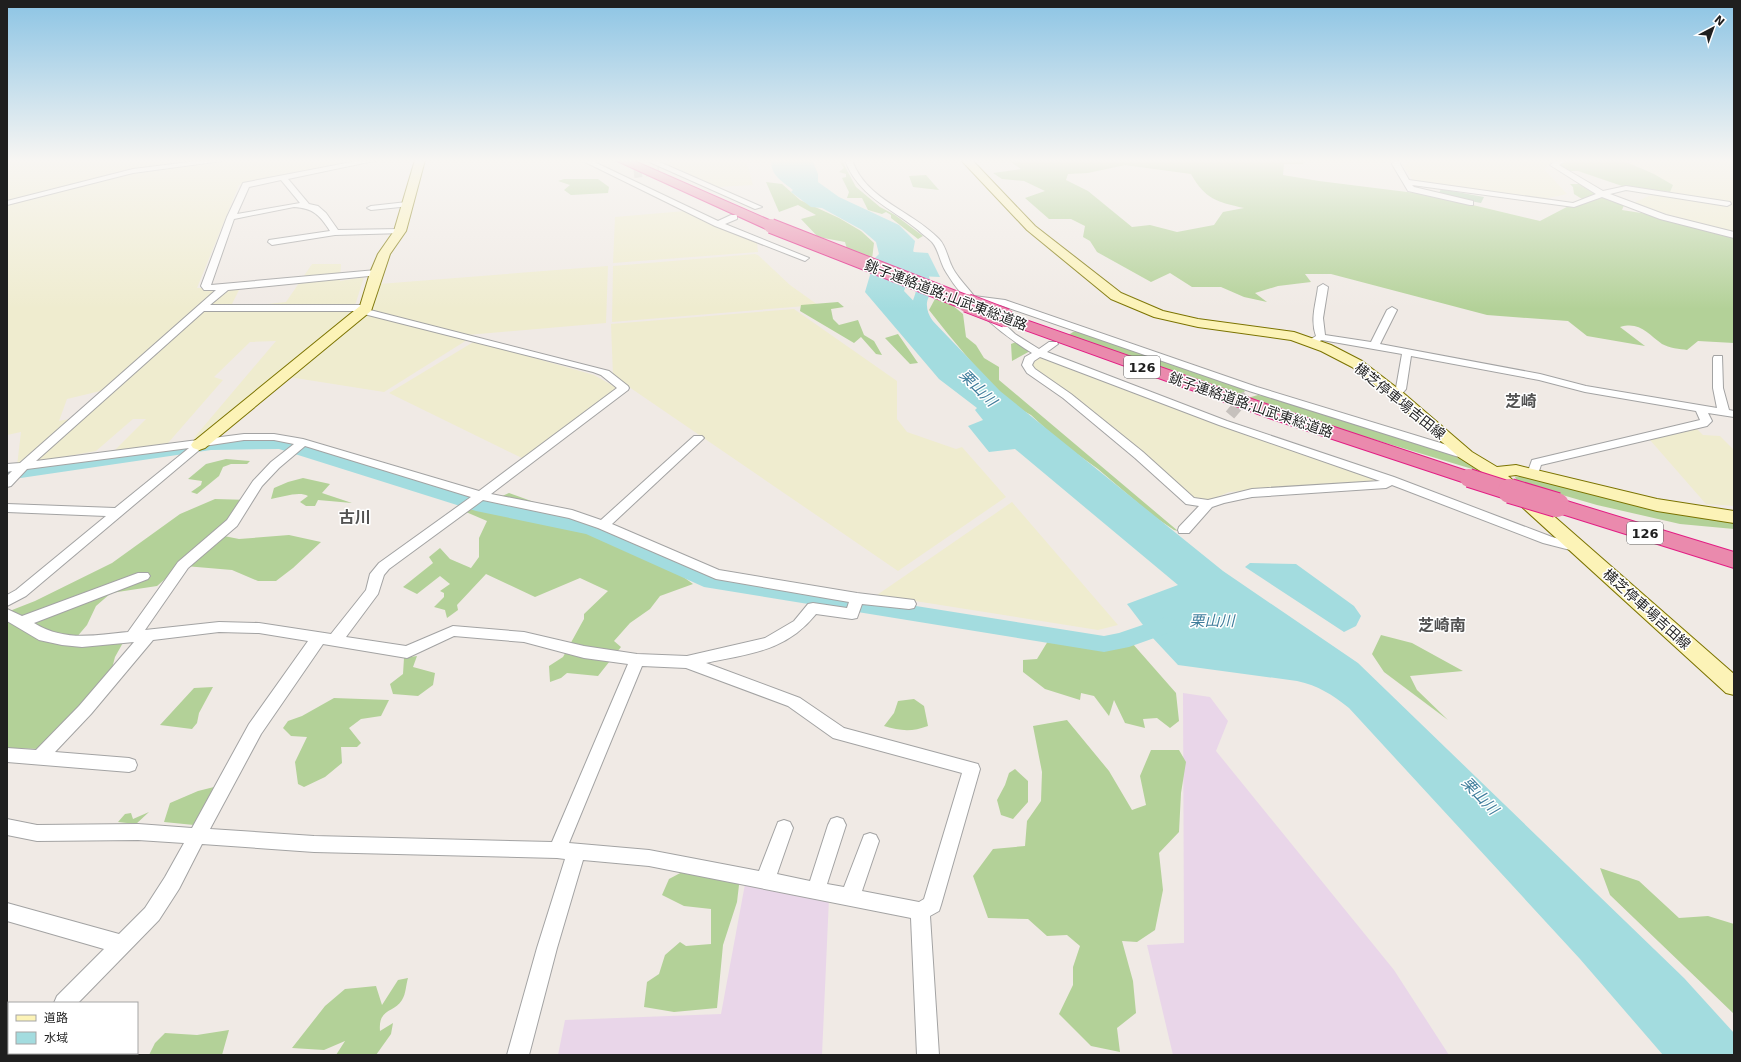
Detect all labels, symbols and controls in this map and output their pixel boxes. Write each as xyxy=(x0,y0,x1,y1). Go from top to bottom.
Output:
north arrow xyxy=(1693,8,1733,48)
text: N xyxy=(1711,13,1727,29)
street label: 銚子連絡道路;山武東総道路 xyxy=(863,257,1029,333)
road number: 126 xyxy=(1124,356,1160,378)
street label: 横芝停車場吉田線 xyxy=(1351,360,1449,442)
water label: 栗山川 xyxy=(956,366,1002,412)
street label: 銚子連絡道路;山武東総道路 xyxy=(1167,369,1335,441)
district label: 芝崎 xyxy=(1505,392,1537,411)
district label: 古川 xyxy=(339,508,371,527)
road number: 126 xyxy=(1627,522,1663,544)
street label: 横芝停車場吉田線 xyxy=(1600,566,1694,652)
water label: 栗山川 xyxy=(1189,612,1236,630)
district label: 芝崎南 xyxy=(1418,616,1466,635)
water label: 栗山川 xyxy=(1458,774,1503,820)
legend xyxy=(8,1002,138,1054)
text: 道路 xyxy=(44,1011,68,1025)
text: 水域 xyxy=(44,1031,68,1045)

